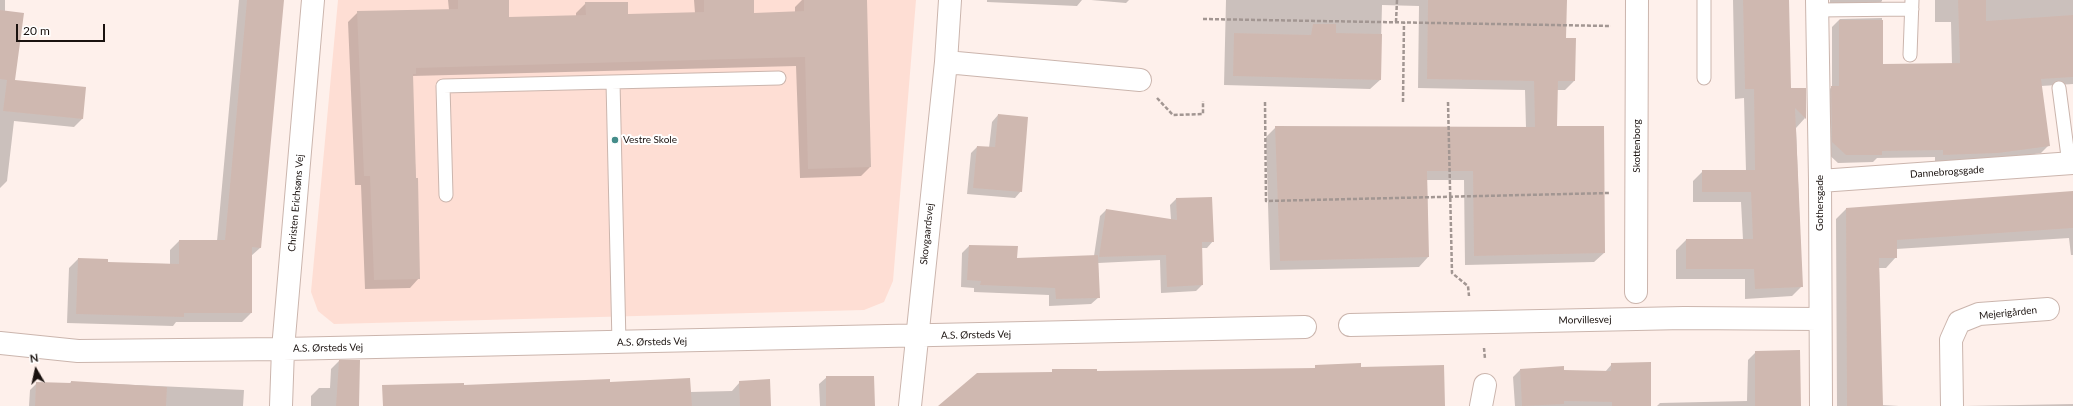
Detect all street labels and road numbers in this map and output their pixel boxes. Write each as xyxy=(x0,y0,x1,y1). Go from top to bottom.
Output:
street label: Skottenborg xyxy=(1631,119,1643,173)
street label: Christen Erichsøns Vej xyxy=(286,154,306,252)
street label: Dannebrogsgade xyxy=(1910,163,1984,181)
street label: Gothersgade xyxy=(1814,175,1826,231)
street label: Skovgaardsvej xyxy=(918,203,936,265)
street label: Mejerigården xyxy=(1978,304,2038,322)
street label: Morvillesvej xyxy=(1558,314,1612,326)
street label: A.S. Ørsteds Vej xyxy=(941,328,1011,342)
street label: A.S. Ørsteds Vej xyxy=(617,335,687,349)
street label: A.S. Ørsteds Vej xyxy=(293,341,363,355)

